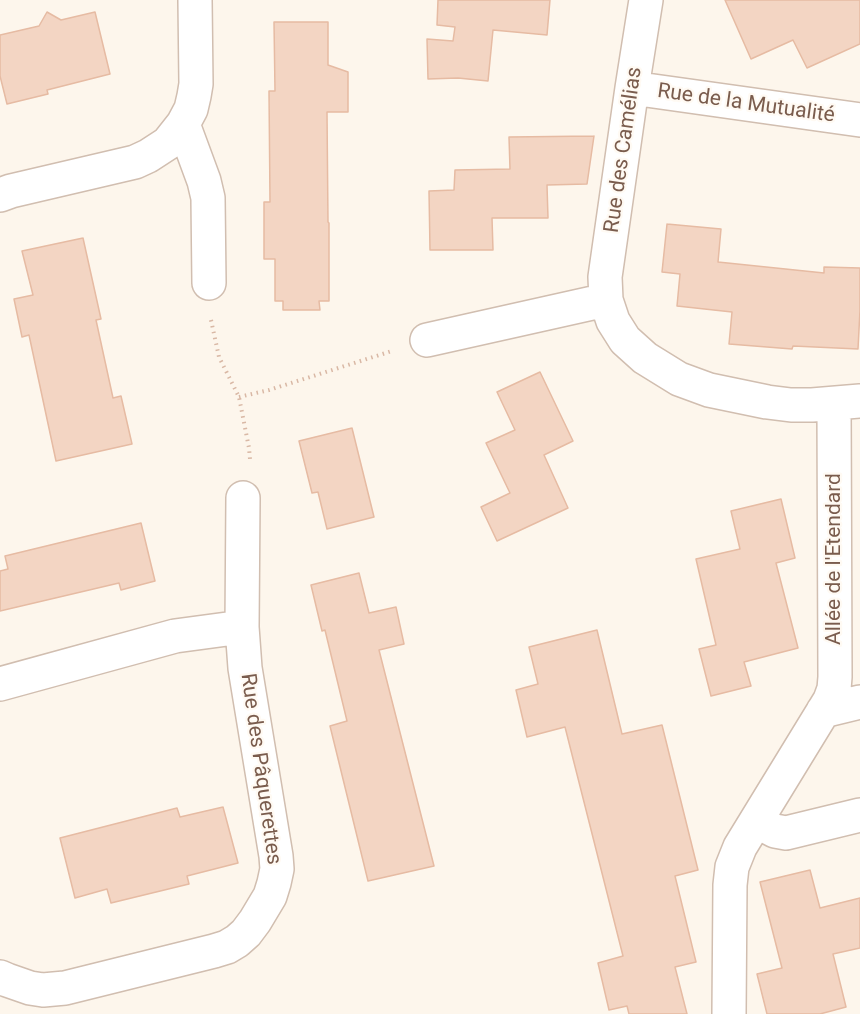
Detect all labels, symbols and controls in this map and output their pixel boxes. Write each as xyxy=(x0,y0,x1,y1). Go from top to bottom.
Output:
street label: Rue des Camélias xyxy=(600,66,648,234)
street label: Rue de la Mutualité xyxy=(656,79,836,129)
street label: Allée de l'Etendard xyxy=(822,473,848,645)
street label: Rue des Pâquerettes xyxy=(234,672,286,866)

